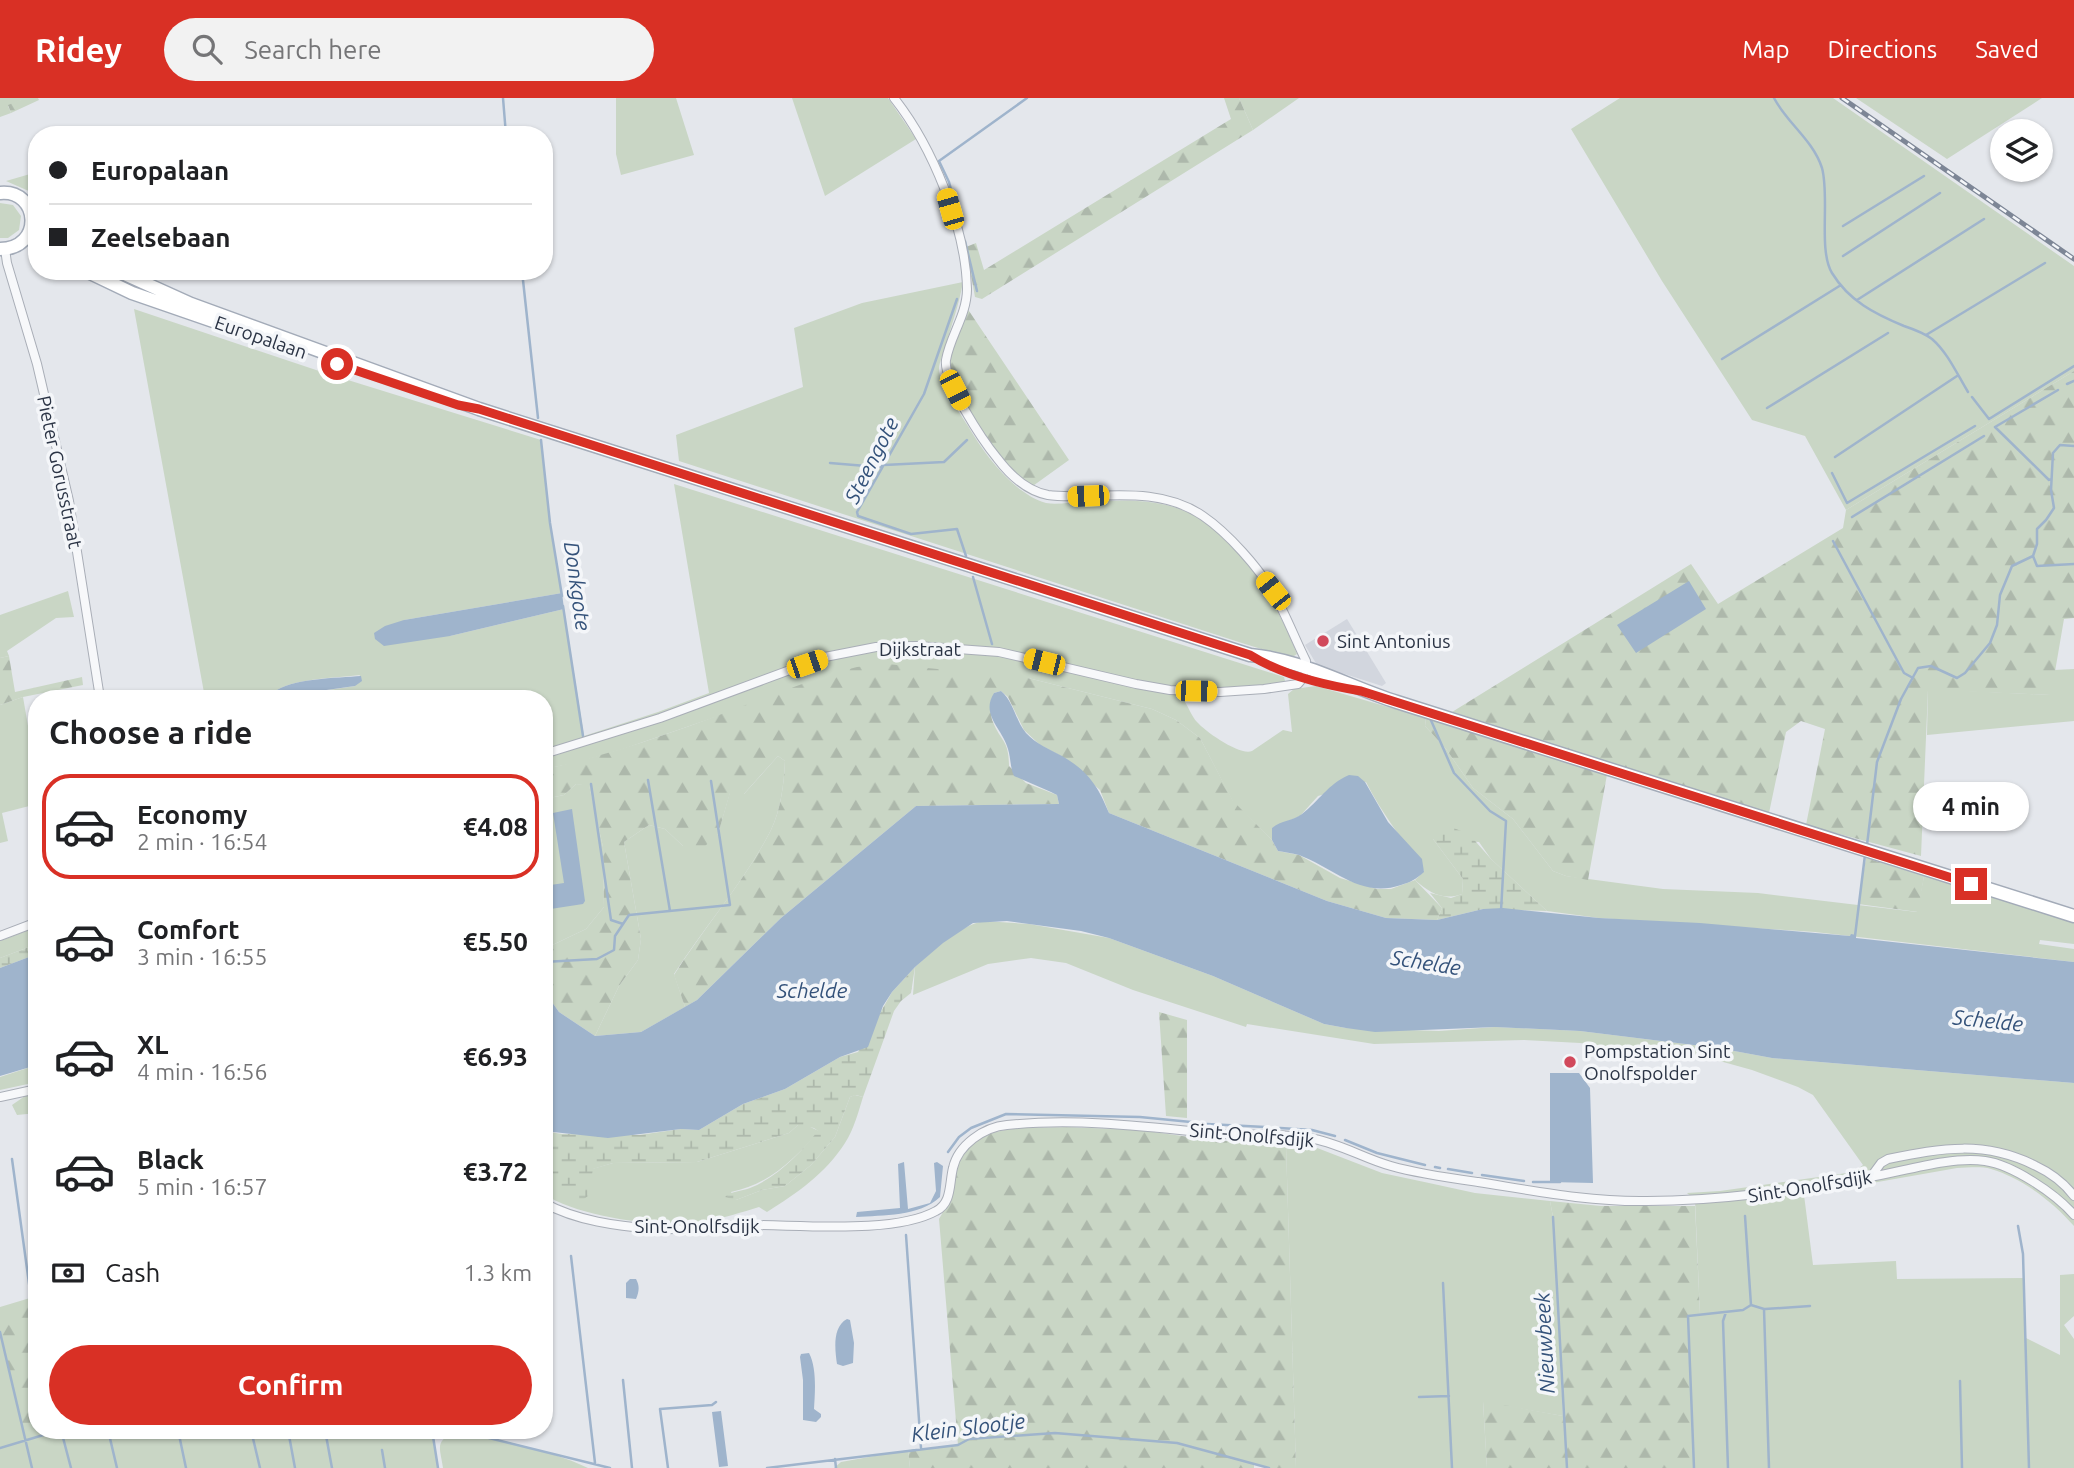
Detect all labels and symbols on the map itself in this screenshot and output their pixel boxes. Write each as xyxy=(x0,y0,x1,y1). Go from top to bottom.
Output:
car xyxy=(935,186,966,232)
street label: Europalaan xyxy=(212,311,310,363)
route start xyxy=(321,348,353,380)
car xyxy=(937,367,974,413)
street label: Pieter Gorusstraat xyxy=(33,393,87,551)
water label: Steengote xyxy=(839,413,903,508)
car xyxy=(1067,485,1110,507)
water label: Donkgote xyxy=(560,540,596,632)
car xyxy=(1252,568,1295,614)
place label: Sint Antonius xyxy=(1337,630,1451,652)
marker: Sint Antonius xyxy=(1315,633,1331,649)
street label: Dijkstraat xyxy=(879,638,962,660)
car xyxy=(784,647,831,681)
car xyxy=(1022,647,1067,677)
car xyxy=(1175,680,1218,702)
callout: 4 min xyxy=(1913,782,2029,832)
route end xyxy=(1955,868,1987,900)
water label: Schelde xyxy=(1388,944,1463,979)
water label: Schelde xyxy=(776,978,848,1002)
water label: Schelde xyxy=(1951,1004,2025,1036)
place label: Pompstation Sint Onolfspolder xyxy=(1584,1040,1731,1084)
marker: Pompstation Sint Onolfspolder xyxy=(1562,1054,1578,1070)
street label: Sint-Onolfsdijk xyxy=(1189,1119,1316,1151)
street label: Sint-Onolfsdijk xyxy=(1747,1165,1874,1207)
street label: Sint-Onolfsdijk xyxy=(634,1215,760,1237)
water label: Nieuwbeek xyxy=(1529,1292,1559,1394)
water label: Klein Slootje xyxy=(910,1408,1027,1446)

